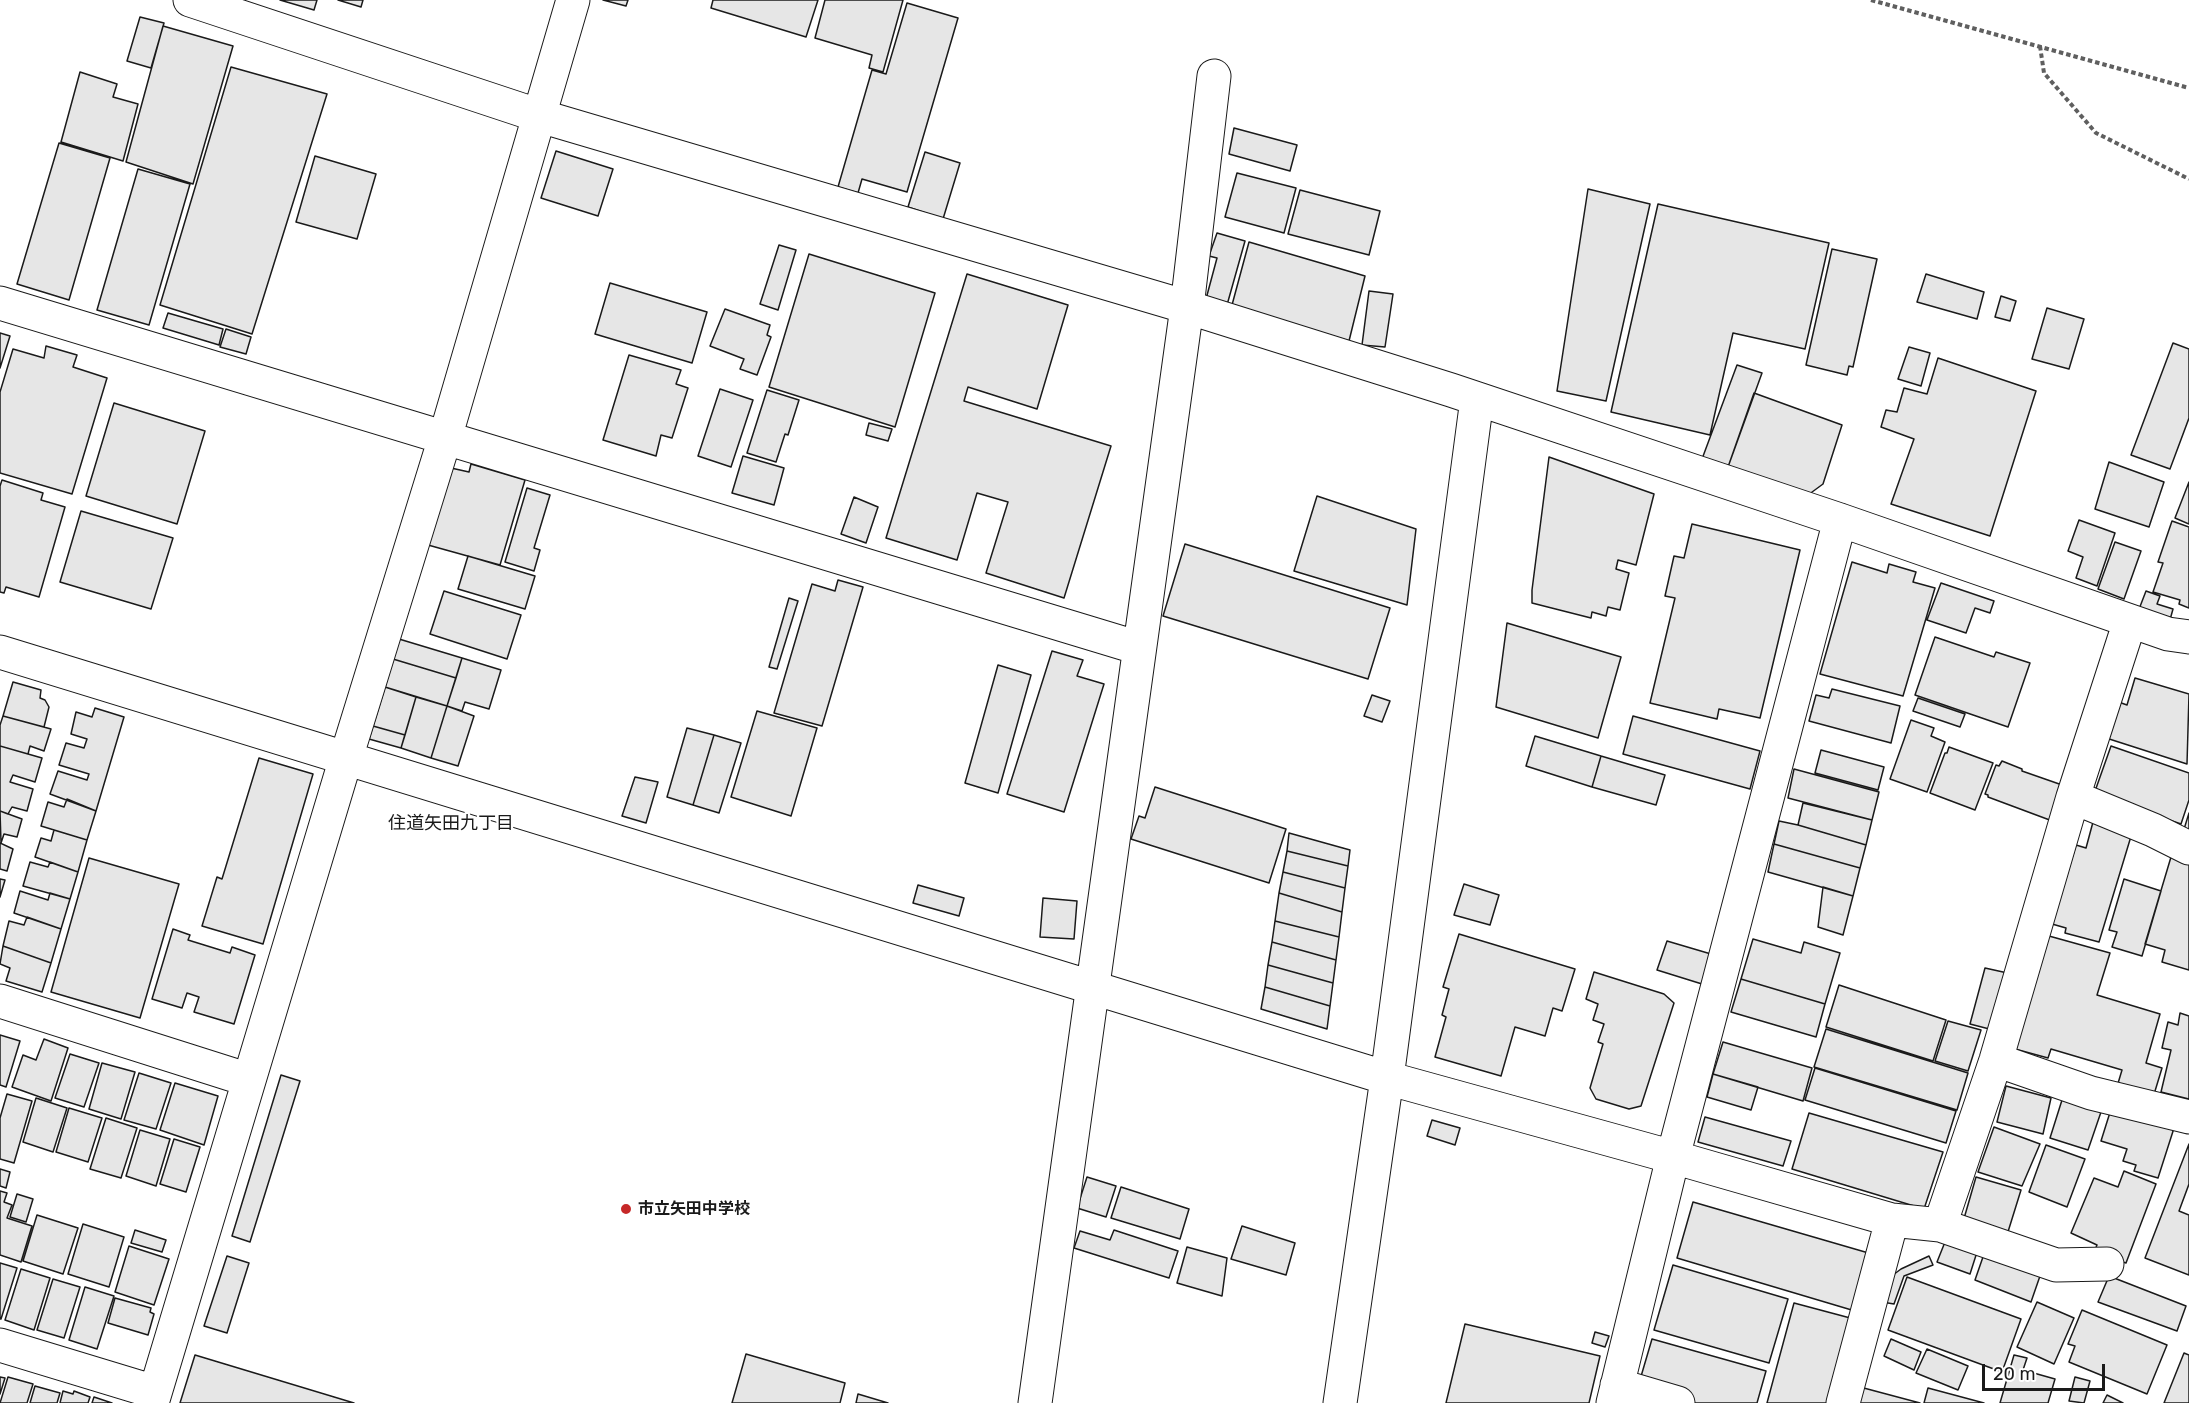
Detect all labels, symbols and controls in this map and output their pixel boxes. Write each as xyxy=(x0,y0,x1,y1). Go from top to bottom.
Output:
district label: 住道矢田九丁目 xyxy=(388,813,514,835)
place label: 市立矢田中学校 xyxy=(638,1199,750,1219)
marker: 市立矢田中学校 xyxy=(619,1202,633,1216)
scale bar xyxy=(1985,1352,2108,1390)
text: 20 m xyxy=(1993,1363,2035,1385)

